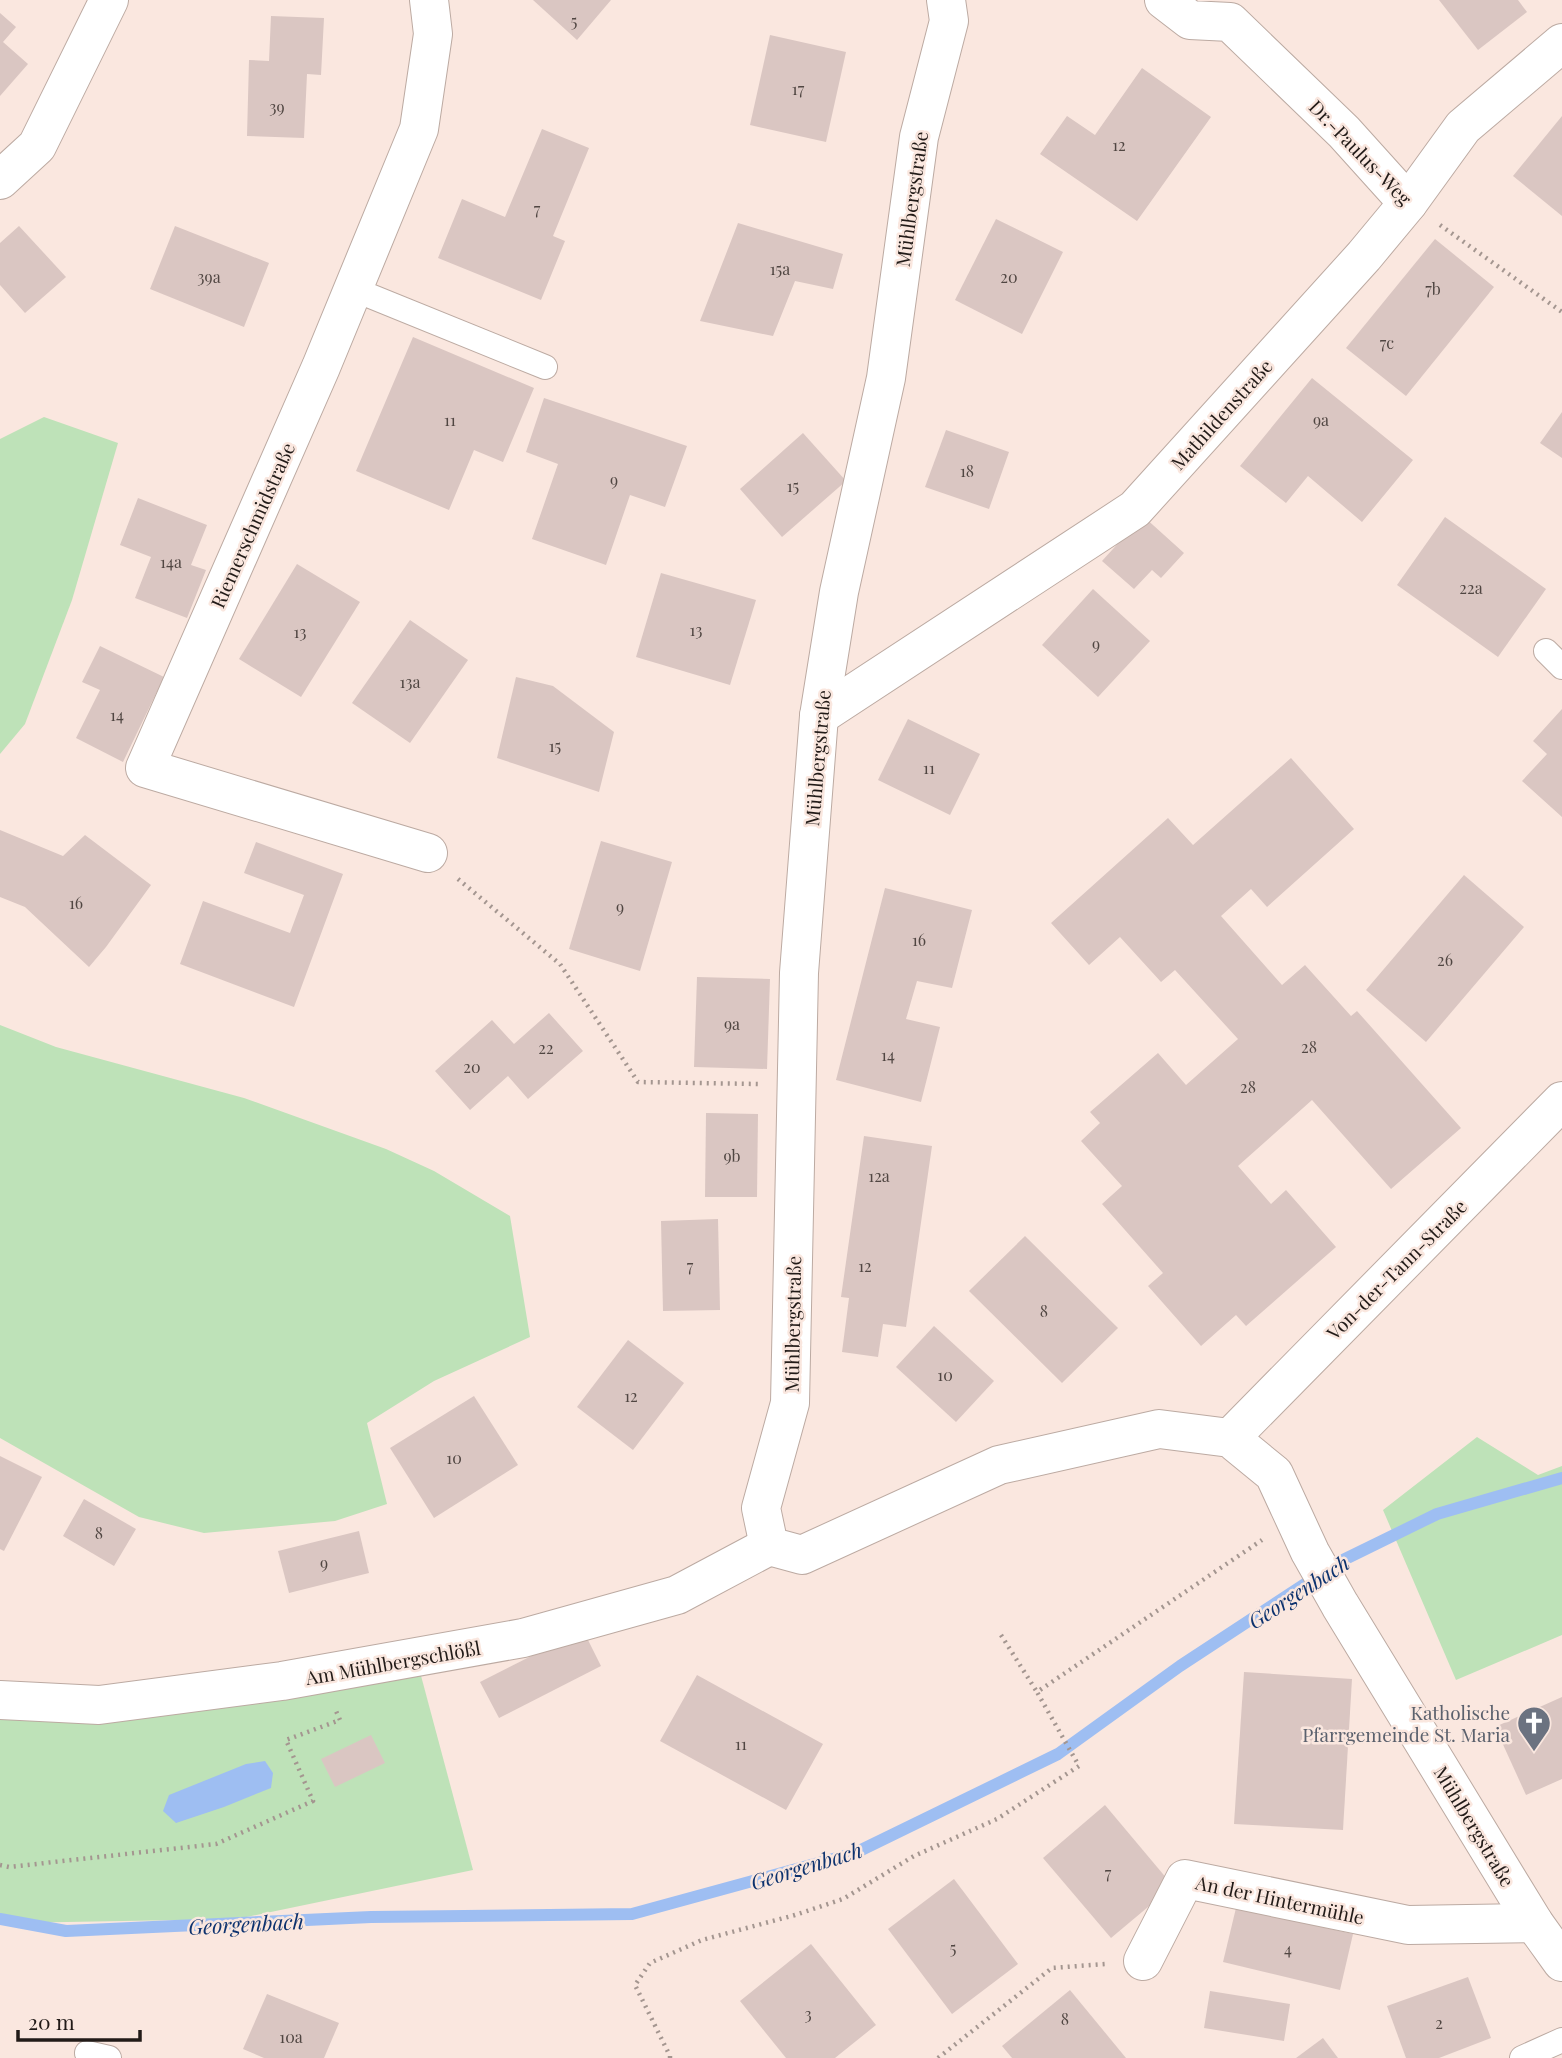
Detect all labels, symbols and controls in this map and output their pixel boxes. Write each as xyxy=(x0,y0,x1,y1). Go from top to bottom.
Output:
house number: 5 xyxy=(571,10,577,31)
house number: 17 xyxy=(792,78,805,99)
street label: Dr.-Paulus-Weg xyxy=(1304,94,1418,210)
house number: 39 xyxy=(269,96,285,117)
street label: Mühlbergstraße xyxy=(889,130,933,268)
house number: 12 xyxy=(1112,134,1126,155)
house number: 7 xyxy=(534,198,541,219)
house number: 15a xyxy=(770,258,790,279)
house number: 39a xyxy=(197,266,221,287)
house number: 20 xyxy=(1000,266,1018,287)
house number: 7b xyxy=(1425,278,1441,299)
house number: 7c xyxy=(1380,332,1394,353)
street label: Mathildenstraße xyxy=(1164,353,1278,475)
house number: 11 xyxy=(444,409,456,430)
house number: 9a xyxy=(1313,409,1329,430)
street label: Riemerschmidstraße xyxy=(204,438,300,612)
house number: 18 xyxy=(960,460,974,481)
house number: 9 xyxy=(610,469,618,490)
house number: 15 xyxy=(787,475,799,496)
house number: 14a xyxy=(160,551,182,572)
house number: 22a xyxy=(1459,577,1483,598)
house number: 13 xyxy=(690,619,702,640)
house number: 13 xyxy=(294,621,306,642)
house number: 9 xyxy=(1092,633,1100,654)
house number: 13a xyxy=(400,671,420,692)
street label: Mühlbergstraße xyxy=(798,689,836,827)
house number: 14 xyxy=(110,704,124,725)
house number: 15 xyxy=(549,735,561,756)
house number: 11 xyxy=(923,757,935,778)
house number: 16 xyxy=(69,892,83,913)
house number: 9 xyxy=(616,896,624,917)
house number: 16 xyxy=(912,929,926,950)
house number: 26 xyxy=(1437,949,1453,970)
house number: 9a xyxy=(724,1013,740,1034)
house number: 28 xyxy=(1301,1036,1317,1057)
house number: 22 xyxy=(538,1037,554,1058)
house number: 14 xyxy=(881,1044,895,1065)
house number: 20 xyxy=(463,1056,481,1077)
house number: 28 xyxy=(1240,1076,1256,1097)
house number: 9b xyxy=(723,1145,741,1166)
house number: 12a xyxy=(868,1165,890,1186)
street label: Von-der-Tann-Straße xyxy=(1319,1193,1472,1346)
house number: 7 xyxy=(687,1255,694,1276)
house number: 12 xyxy=(858,1255,872,1276)
street label: Mühlbergstraße xyxy=(778,1256,806,1392)
house number: 8 xyxy=(1040,1300,1048,1321)
house number: 10 xyxy=(937,1364,953,1385)
house number: 12 xyxy=(624,1385,638,1406)
house number: 10 xyxy=(446,1447,462,1468)
house number: 8 xyxy=(95,1522,103,1543)
water label: Georgenbach xyxy=(1242,1548,1354,1634)
house number: 9 xyxy=(320,1552,328,1573)
street label: Am Mühlbergschlößl xyxy=(302,1634,483,1690)
place label: Katholische Pfarrgemeinde St. Maria xyxy=(1302,1699,1511,1747)
church icon: Katholische Pfarrgemeinde St. Maria xyxy=(1515,1704,1553,1753)
house number: 11 xyxy=(735,1733,747,1754)
street label: Mühlbergstraße xyxy=(1429,1761,1521,1891)
water label: Georgenbach xyxy=(747,1835,865,1895)
house number: 7 xyxy=(1105,1862,1112,1883)
street label: An der Hintermühle xyxy=(1192,1868,1367,1930)
water label: Georgenbach xyxy=(188,1906,304,1940)
house number: 5 xyxy=(950,1937,956,1958)
house number: 4 xyxy=(1284,1938,1292,1959)
scale bar xyxy=(18,1998,140,2042)
house number: 3 xyxy=(804,2003,812,2024)
text: 20 m xyxy=(28,2007,75,2035)
house number: 8 xyxy=(1061,2008,1069,2029)
house number: 2 xyxy=(1435,2012,1443,2033)
house number: 10a xyxy=(279,2026,303,2047)

